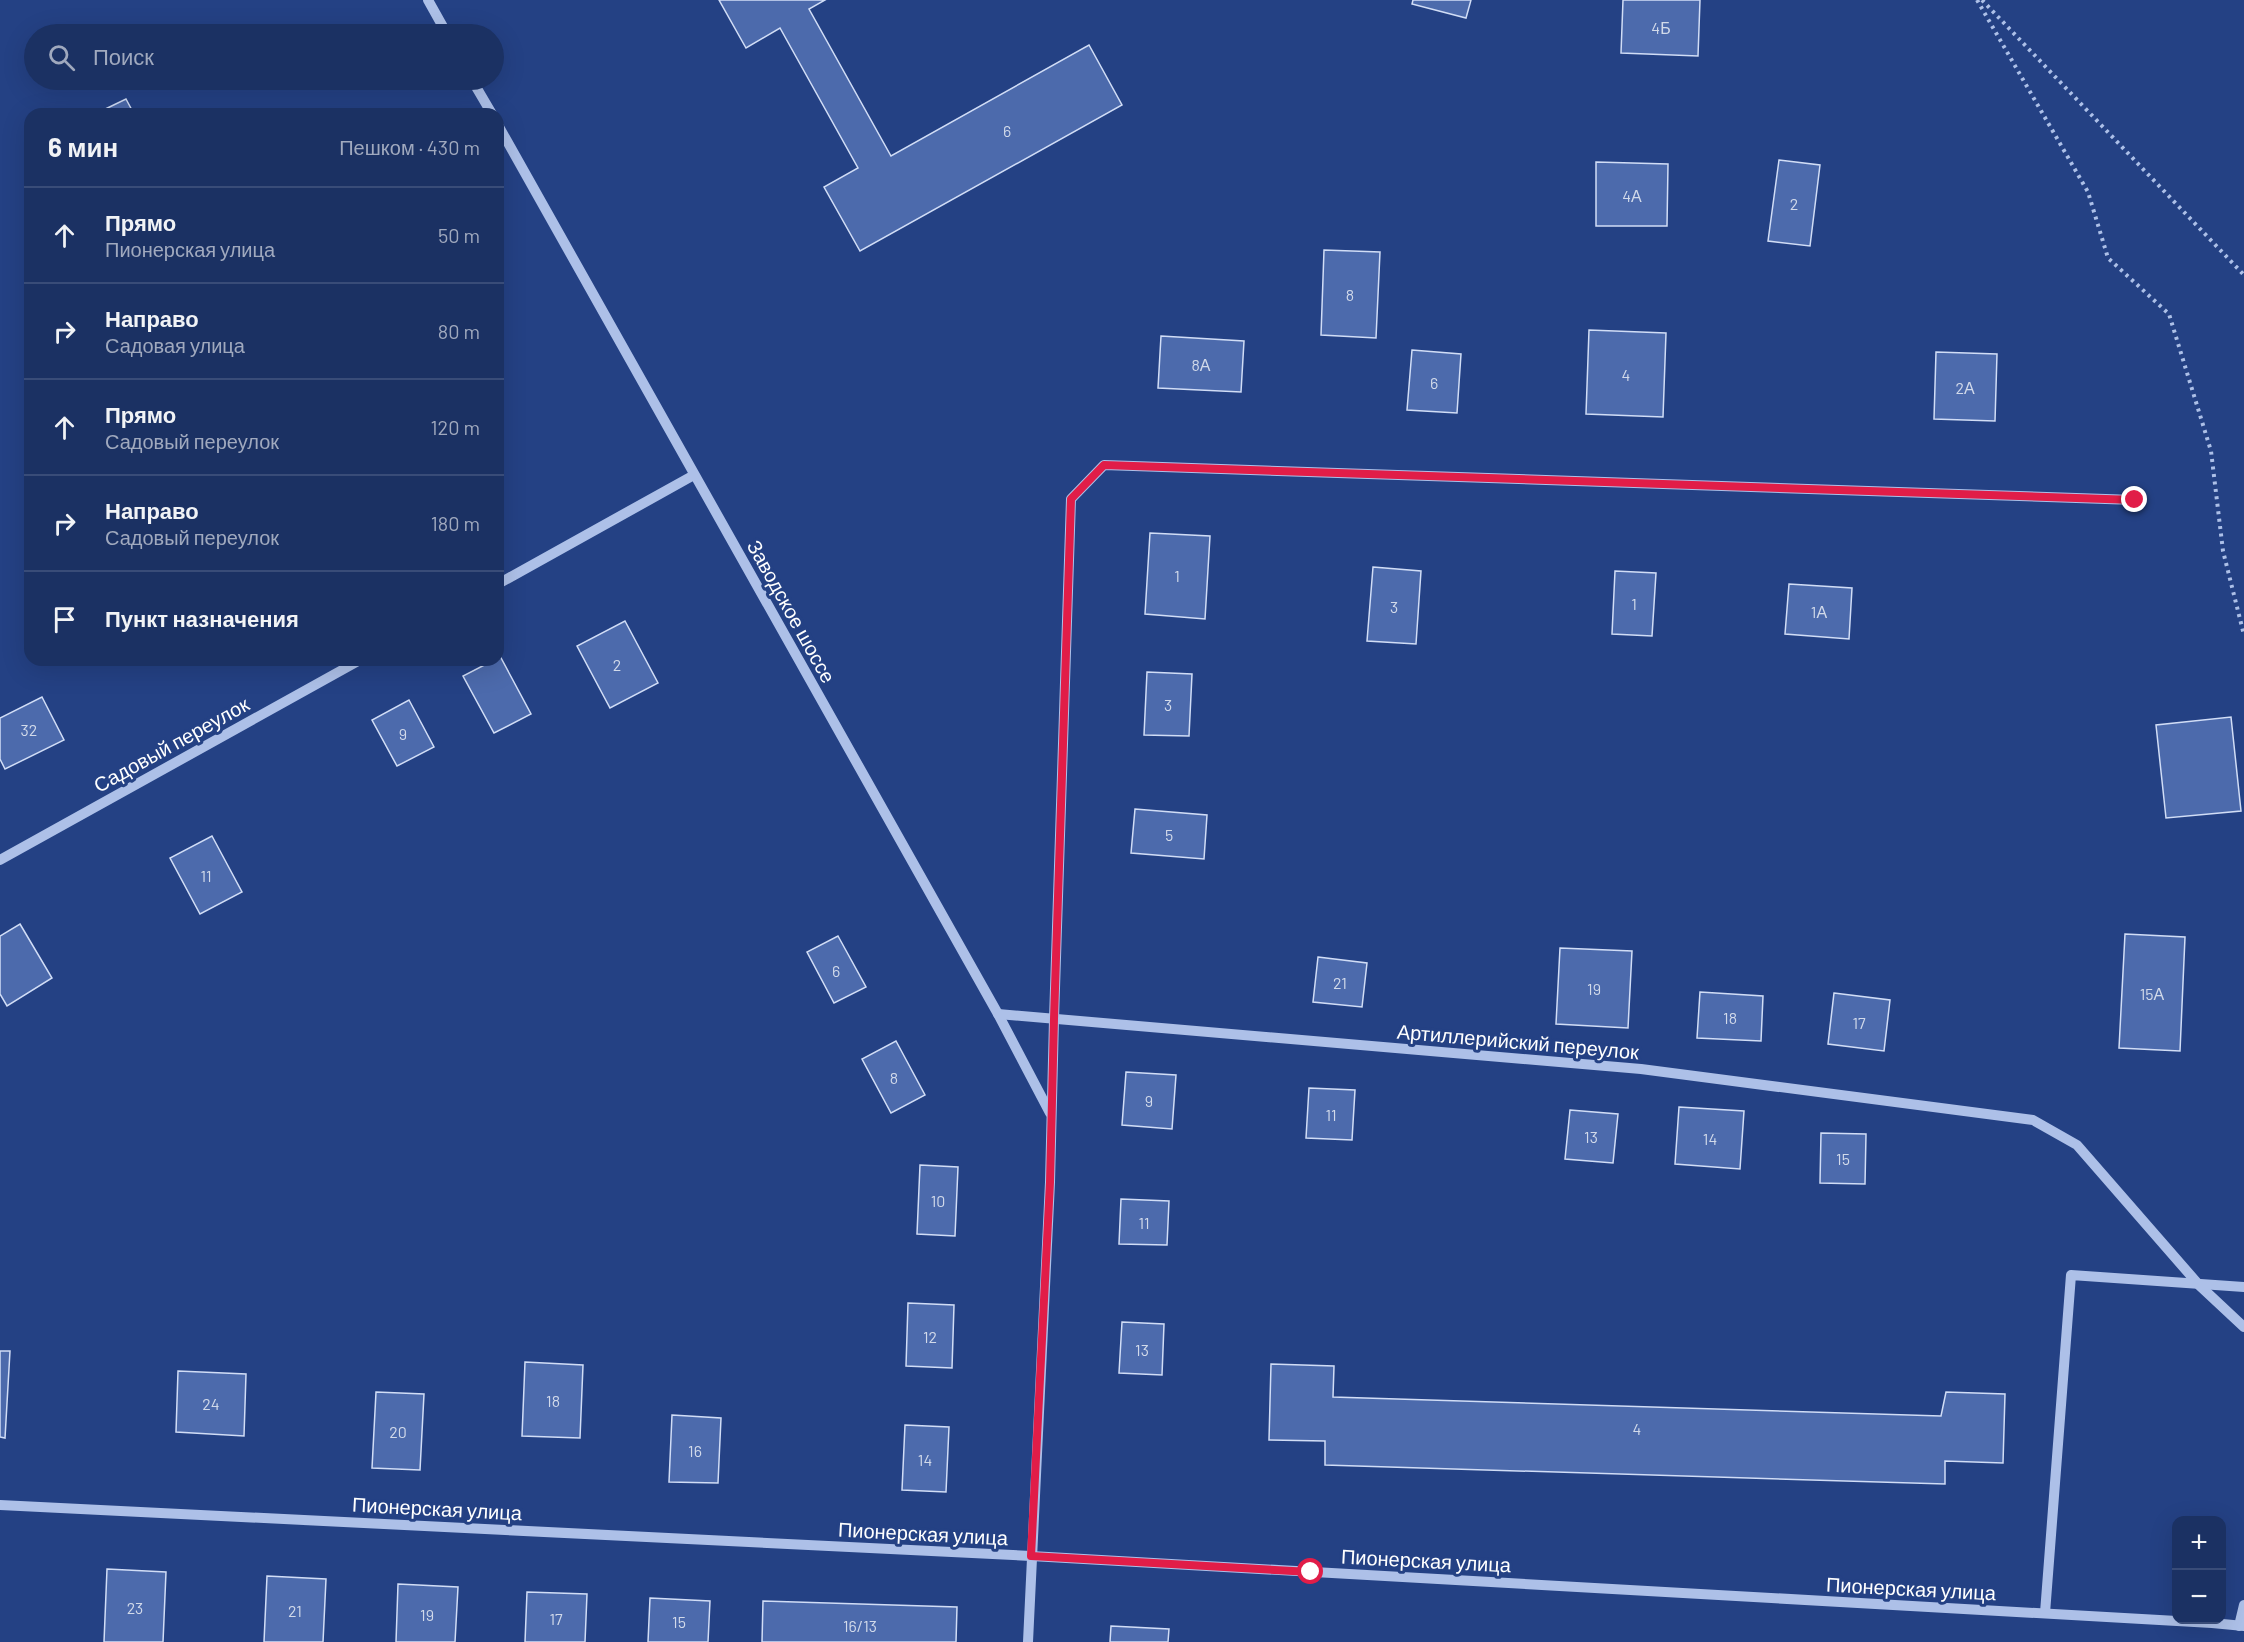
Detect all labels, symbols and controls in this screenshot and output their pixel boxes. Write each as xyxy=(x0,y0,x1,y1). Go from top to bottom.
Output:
house number: 4Б xyxy=(1651,18,1671,37)
search box xyxy=(24,24,504,90)
icon: search xyxy=(45,41,78,74)
text: Поиск xyxy=(93,43,154,69)
house number: 6 xyxy=(1003,121,1011,140)
text: 6 мин xyxy=(48,131,118,162)
text: Пешком · 430 m xyxy=(339,135,480,159)
house number: 4А xyxy=(1622,186,1642,205)
house number: 2 xyxy=(1790,194,1798,213)
text: Прямо xyxy=(105,209,176,235)
icon: ahead xyxy=(48,219,81,252)
text: 50 m xyxy=(438,223,480,247)
text: Пионерская улица xyxy=(105,237,275,261)
house number: 8 xyxy=(1346,285,1354,304)
text: Направо xyxy=(105,305,199,331)
icon: right xyxy=(48,315,81,348)
text: 80 m xyxy=(438,319,480,343)
text: Садовая улица xyxy=(105,333,245,357)
house number: 8А xyxy=(1191,355,1211,374)
house number: 4 xyxy=(1622,365,1630,384)
house number: 6 xyxy=(1430,373,1438,392)
house number: 2А xyxy=(1955,378,1975,397)
text: Прямо xyxy=(105,401,176,427)
icon: ahead xyxy=(48,411,81,444)
text: 120 m xyxy=(430,415,480,439)
text: Садовый переулок xyxy=(105,429,279,453)
route end xyxy=(2121,486,2147,512)
text: Направо xyxy=(105,497,199,523)
icon: right xyxy=(48,507,81,540)
text: 180 m xyxy=(431,511,480,535)
text: Садовый переулок xyxy=(105,525,279,549)
street label: Заводское шоссе xyxy=(743,535,841,687)
house number: 1 xyxy=(1174,566,1180,585)
house number: 1 xyxy=(1631,594,1637,613)
house number: 3 xyxy=(1390,597,1398,616)
house number: 1А xyxy=(1811,602,1827,621)
icon: arrive xyxy=(48,603,81,636)
text: Пункт назначения xyxy=(105,605,299,631)
house number: 2 xyxy=(613,655,621,674)
street label: Садовый переулок xyxy=(89,691,253,797)
house number: 3 xyxy=(1164,695,1172,714)
house number: 32 xyxy=(21,720,37,739)
house number: 9 xyxy=(399,724,407,743)
house number: 5 xyxy=(1165,825,1173,844)
house number: 11 xyxy=(200,866,212,885)
house number: 6 xyxy=(832,961,840,980)
house number: 21 xyxy=(1333,973,1347,992)
house number: 19 xyxy=(1587,979,1601,998)
house number: 15А xyxy=(2140,984,2165,1003)
house number: 18 xyxy=(1723,1008,1737,1027)
house number: 17 xyxy=(1852,1013,1866,1032)
street label: Артиллерийский переулок xyxy=(1396,1018,1640,1064)
house number: 8 xyxy=(890,1068,898,1087)
house number: 9 xyxy=(1145,1091,1153,1110)
house number: 11 xyxy=(1325,1105,1337,1124)
house number: 13 xyxy=(1584,1127,1598,1146)
house number: 14 xyxy=(1703,1129,1717,1148)
house number: 15 xyxy=(1836,1149,1850,1168)
house number: 10 xyxy=(931,1191,945,1210)
house number: 11 xyxy=(1138,1213,1150,1232)
house number: 12 xyxy=(923,1327,937,1346)
house number: 13 xyxy=(1135,1340,1149,1359)
house number: 18 xyxy=(546,1391,560,1410)
house number: 24 xyxy=(202,1394,220,1413)
house number: 4 xyxy=(1633,1419,1641,1438)
house number: 20 xyxy=(389,1422,407,1441)
house number: 16 xyxy=(688,1441,702,1460)
house number: 14 xyxy=(918,1450,932,1469)
street label: Пионерская улица xyxy=(351,1492,523,1524)
map controls xyxy=(2172,1516,2226,1624)
button: + xyxy=(2172,1516,2226,1570)
street label: Пионерская улица xyxy=(837,1517,1009,1549)
street label: Пионерская улица xyxy=(1340,1544,1512,1576)
route start xyxy=(1297,1558,1323,1584)
button: − xyxy=(2172,1570,2226,1624)
street label: Пионерская улица xyxy=(1825,1572,1997,1604)
house number: 23 xyxy=(127,1598,143,1617)
house number: 21 xyxy=(288,1601,302,1620)
house number: 19 xyxy=(420,1605,434,1624)
house number: 17 xyxy=(549,1609,563,1628)
house number: 15 xyxy=(672,1612,686,1631)
house number: 16/13 xyxy=(843,1616,877,1635)

